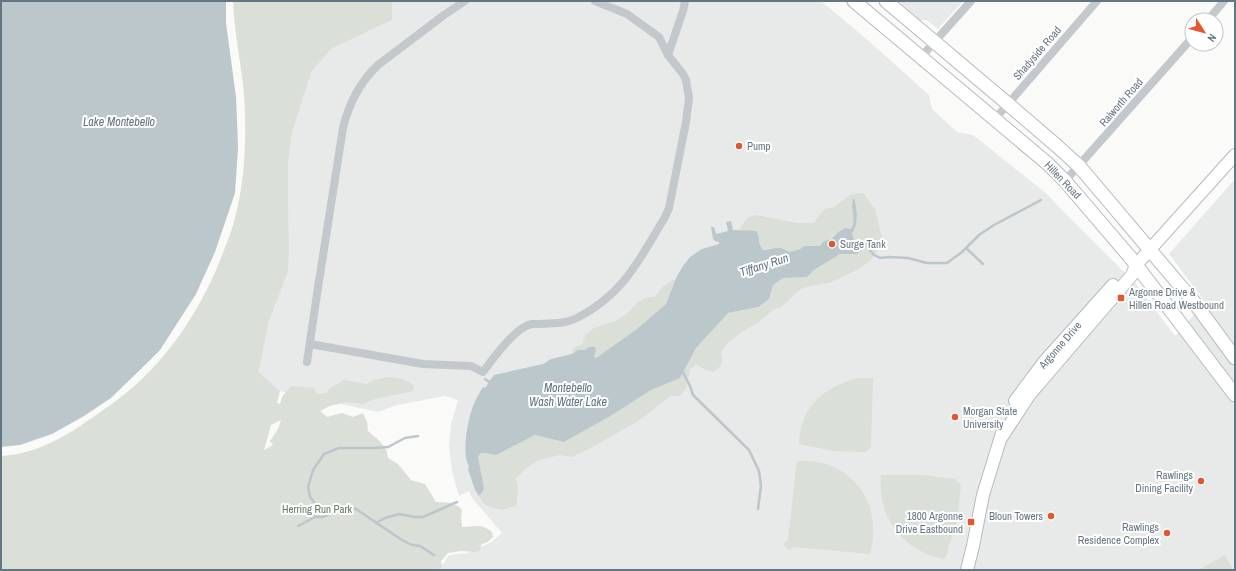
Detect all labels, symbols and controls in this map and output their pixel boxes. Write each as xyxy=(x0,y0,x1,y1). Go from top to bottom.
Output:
north arrow xyxy=(1184,12,1224,52)
street label: Shadyside Road xyxy=(1010,23,1064,83)
text: N xyxy=(1205,31,1220,45)
street label: Ralworth Road xyxy=(1096,75,1146,129)
water label: Lake Montebello xyxy=(83,114,156,130)
place label: Pump xyxy=(747,139,771,153)
marker: Pump xyxy=(734,141,744,151)
street label: Hillen Road xyxy=(1042,158,1084,202)
place label: Surge Tank xyxy=(840,237,886,251)
marker: Surge Tank xyxy=(827,239,837,249)
water label: Tiffany Run xyxy=(738,250,790,280)
place label: Argonne Drive & Hillen Road Westbound xyxy=(1128,285,1224,312)
marker: Argonne Drive & Hillen Road Westbound xyxy=(1116,293,1126,303)
street label: Argonne Drive xyxy=(1035,318,1084,372)
water label: Montebello Wash Water Lake xyxy=(529,380,607,410)
place label: Morgan State University xyxy=(963,404,1017,431)
marker: Morgan State University xyxy=(950,412,960,422)
place label: Rawlings Dining Facility xyxy=(1135,468,1193,495)
marker: Rawlings Dining Facility xyxy=(1196,476,1206,486)
park label: Herring Run Park xyxy=(282,502,353,516)
place label: 1800 Argonne Drive Eastbound xyxy=(896,509,963,536)
place label: Bloun Towers xyxy=(989,509,1043,523)
marker: Bloun Towers xyxy=(1046,511,1056,521)
marker: 1800 Argonne Drive Eastbound xyxy=(966,517,976,527)
place label: Rawlings Residence Complex xyxy=(1078,520,1159,547)
marker: Rawlings Residence Complex xyxy=(1162,528,1172,538)

